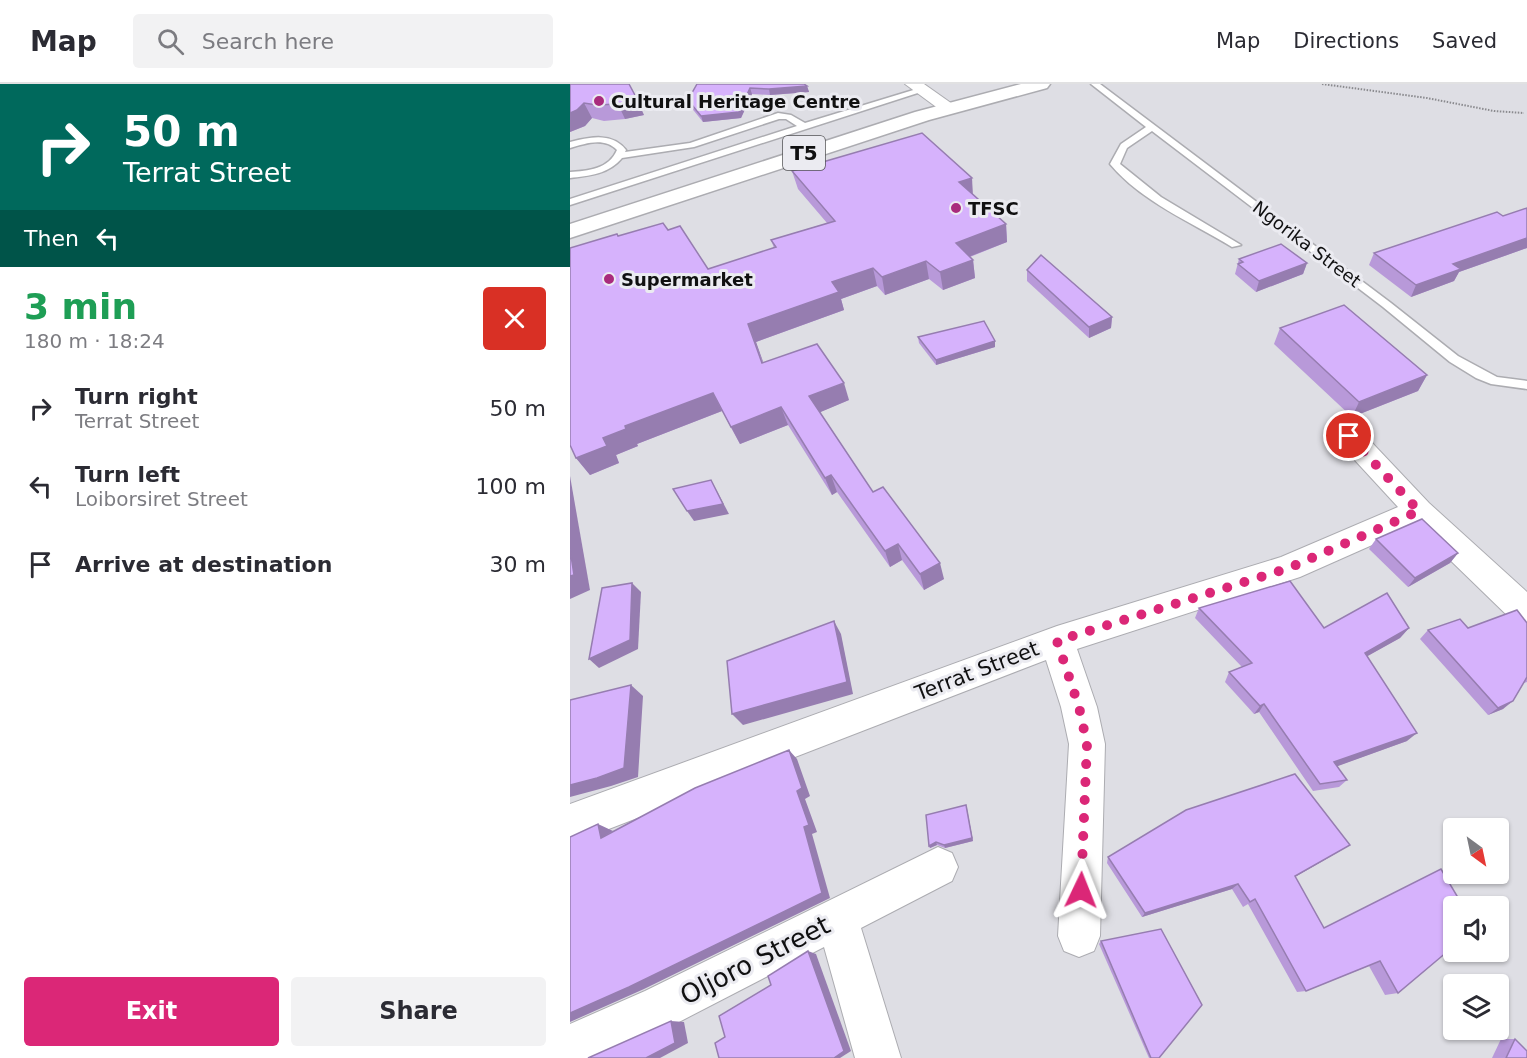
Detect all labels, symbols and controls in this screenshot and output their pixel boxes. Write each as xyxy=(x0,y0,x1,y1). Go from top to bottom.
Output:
search box xyxy=(133,14,553,68)
text: Map xyxy=(30,25,97,58)
icon: search xyxy=(154,25,187,58)
text: Search here xyxy=(202,29,334,54)
text: Map xyxy=(1216,29,1260,53)
text: Directions xyxy=(1293,29,1399,53)
text: Saved xyxy=(1432,29,1497,53)
place label: Cultural Heritage Centre xyxy=(611,91,860,112)
marker: Cultural Heritage Centre xyxy=(592,94,606,108)
text: 50 m xyxy=(123,107,240,156)
icon: right xyxy=(24,108,102,186)
road number: T5 xyxy=(783,136,825,170)
text: Terrat Street xyxy=(123,157,291,188)
street label: Ngorika Street xyxy=(1249,197,1365,291)
place label: TFSC xyxy=(968,198,1019,219)
marker: TFSC xyxy=(949,201,963,215)
icon: left xyxy=(91,222,124,255)
text: Then xyxy=(24,226,79,251)
place label: Supermarket xyxy=(621,269,753,290)
marker: Supermarket xyxy=(602,272,616,286)
text: 3 min xyxy=(24,286,137,327)
button: close xyxy=(483,287,546,350)
text: 180 m · 18:24 xyxy=(24,329,165,353)
text: Turn right xyxy=(75,384,198,409)
icon: right xyxy=(24,392,57,425)
text: 50 m xyxy=(490,396,546,421)
text: Terrat Street xyxy=(75,409,199,433)
pin xyxy=(1323,410,1374,461)
icon: arrive xyxy=(1332,419,1365,452)
text: Turn left xyxy=(75,462,180,487)
icon: left xyxy=(24,470,57,503)
text: 100 m xyxy=(476,474,546,499)
text: Loiborsiret Street xyxy=(75,487,248,511)
icon: arrive xyxy=(24,548,57,581)
text: Arrive at destination xyxy=(75,552,332,577)
text: 30 m xyxy=(490,552,546,577)
street label: Terrat Street xyxy=(911,636,1042,706)
north arrow xyxy=(1443,818,1509,884)
map controls xyxy=(1443,818,1509,1040)
position arrow xyxy=(1049,858,1113,922)
button: sound xyxy=(1443,896,1509,962)
street label: Oljoro Street xyxy=(675,909,835,1011)
button: layers xyxy=(1443,974,1509,1040)
button: Exit xyxy=(24,977,279,1046)
button: Share xyxy=(291,977,546,1046)

